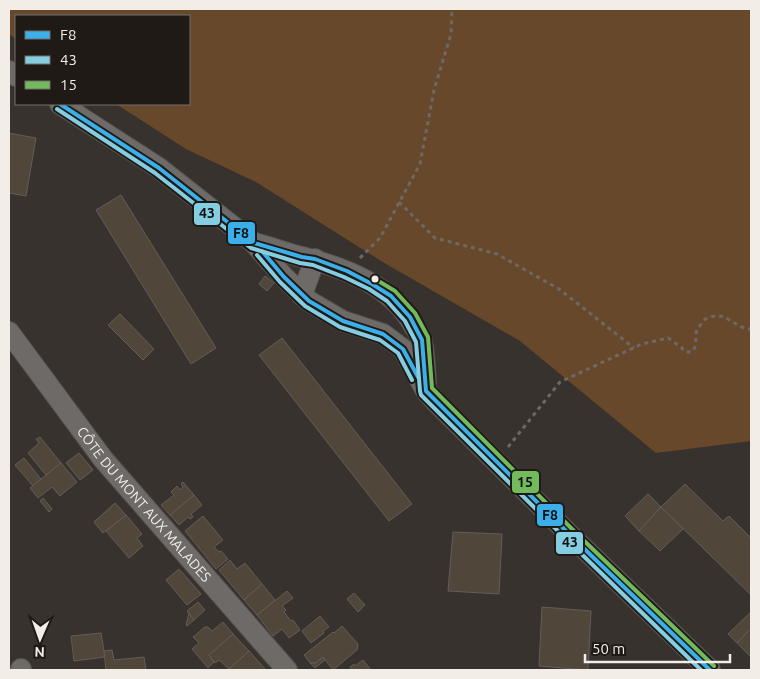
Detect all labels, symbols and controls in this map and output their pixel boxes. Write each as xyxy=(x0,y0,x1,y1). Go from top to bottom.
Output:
legend xyxy=(15,15,190,105)
text: F8 xyxy=(60,26,76,43)
text: 43 xyxy=(60,51,77,68)
text: 15 xyxy=(60,76,77,93)
line badge: 43 xyxy=(193,202,221,226)
text: 43 xyxy=(199,205,215,221)
line badge: F8 xyxy=(227,221,256,245)
text: F8 xyxy=(233,225,249,241)
unlabelled marker xyxy=(370,274,380,284)
street label: CÔTE DU MONT AUX MALADES xyxy=(74,424,214,585)
line badge: 15 xyxy=(511,470,540,494)
text: 15 xyxy=(517,474,533,490)
line badge: F8 xyxy=(536,503,564,527)
text: F8 xyxy=(542,507,558,523)
line badge: 43 xyxy=(555,531,584,555)
text: 43 xyxy=(562,534,578,550)
north arrow xyxy=(15,614,65,664)
scale bar xyxy=(585,632,730,664)
text: 50 m xyxy=(592,640,625,657)
text: N xyxy=(34,644,45,660)

